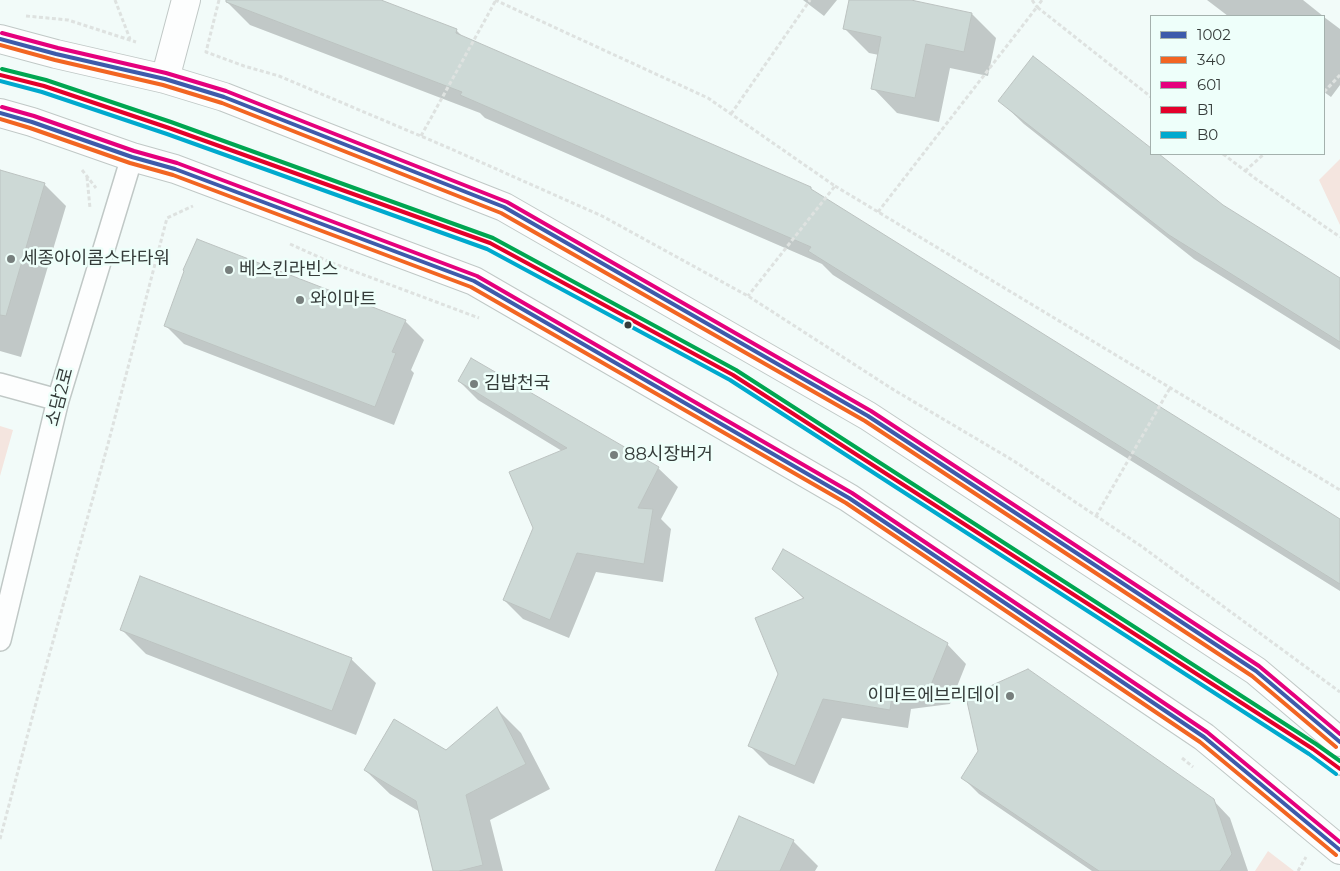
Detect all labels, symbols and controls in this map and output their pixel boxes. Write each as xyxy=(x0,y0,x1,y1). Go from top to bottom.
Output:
legend xyxy=(1150,15,1325,155)
text: 1002 xyxy=(1197,25,1231,44)
text: 340 xyxy=(1197,50,1225,69)
text: 601 xyxy=(1197,75,1221,94)
text: B1 xyxy=(1197,100,1214,119)
text: B0 xyxy=(1197,125,1218,144)
place label: 세종아이콤스타타워 xyxy=(21,248,170,270)
marker: 세종아이콤스타타워 xyxy=(5,253,17,265)
place label: 베스킨라빈스 xyxy=(239,259,338,281)
marker: 베스킨라빈스 xyxy=(223,264,235,276)
place label: 와이마트 xyxy=(310,289,376,311)
marker: 와이마트 xyxy=(294,294,306,306)
unlabelled marker xyxy=(623,320,633,330)
street label: 소담2로 xyxy=(42,365,78,429)
place label: 김밥천국 xyxy=(484,373,550,395)
marker: 김밥천국 xyxy=(468,378,480,390)
place label: 88시장버거 xyxy=(624,444,713,466)
marker: 88시장버거 xyxy=(608,449,620,461)
place label: 이마트에브리데이 xyxy=(868,685,1000,707)
marker: 이마트에브리데이 xyxy=(1004,690,1016,702)

